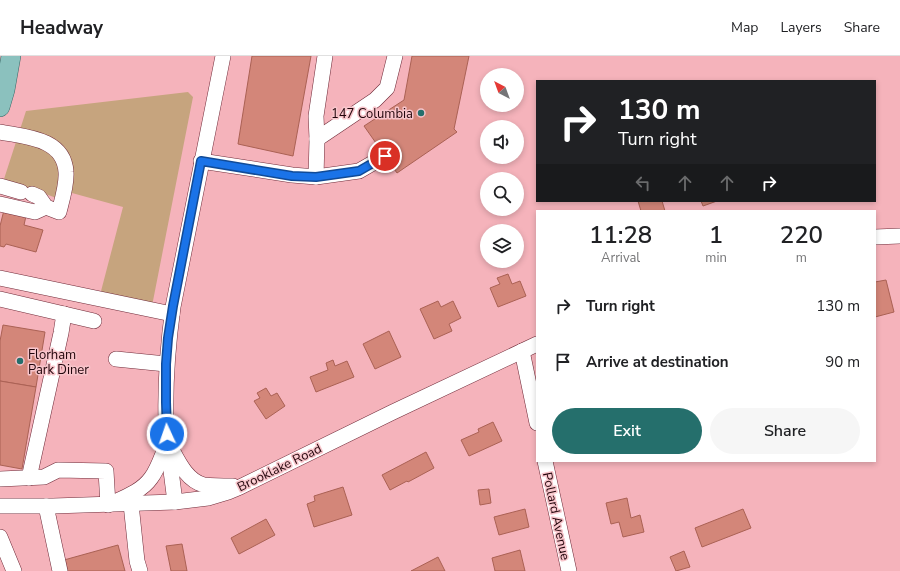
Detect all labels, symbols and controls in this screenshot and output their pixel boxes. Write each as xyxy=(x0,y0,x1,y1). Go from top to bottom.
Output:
text: Headway xyxy=(20,15,103,41)
text: Map xyxy=(731,18,758,37)
text: Layers xyxy=(780,18,822,37)
text: Share xyxy=(844,18,880,37)
north arrow xyxy=(480,68,524,112)
map controls xyxy=(480,68,524,268)
text: 130 m xyxy=(618,91,701,129)
icon: right xyxy=(552,96,604,148)
place label: 147 Columbia xyxy=(331,105,413,123)
marker: 147 Columbia xyxy=(416,108,426,118)
button: sound xyxy=(480,120,524,164)
text: Turn right xyxy=(618,127,697,151)
pin xyxy=(368,139,402,173)
icon: arrive xyxy=(374,145,396,167)
button: search xyxy=(480,172,524,216)
icon: left xyxy=(632,172,654,194)
icon: ahead xyxy=(674,172,696,194)
icon: ahead xyxy=(716,172,738,194)
icon: right xyxy=(758,172,780,194)
text: 11:28 xyxy=(589,219,652,251)
text: 1 xyxy=(709,219,723,251)
text: 220 xyxy=(780,219,823,251)
button: layers xyxy=(480,224,524,268)
text: Arrival xyxy=(601,249,640,267)
text: min xyxy=(705,249,727,267)
text: m xyxy=(796,249,807,267)
icon: right xyxy=(552,295,574,317)
text: Turn right xyxy=(586,296,655,316)
text: 130 m xyxy=(816,296,860,316)
place label: Florham Park Diner xyxy=(28,346,89,379)
icon: arrive xyxy=(552,351,574,373)
text: Arrive at destination xyxy=(586,352,729,372)
text: 90 m xyxy=(825,352,860,372)
marker: Florham Park Diner xyxy=(15,356,25,366)
button: Exit xyxy=(552,408,702,454)
button: Share xyxy=(710,408,860,454)
position arrow xyxy=(146,413,188,455)
street label: Brooklake Road xyxy=(234,440,325,496)
street label: Pollard Avenue xyxy=(538,471,574,562)

